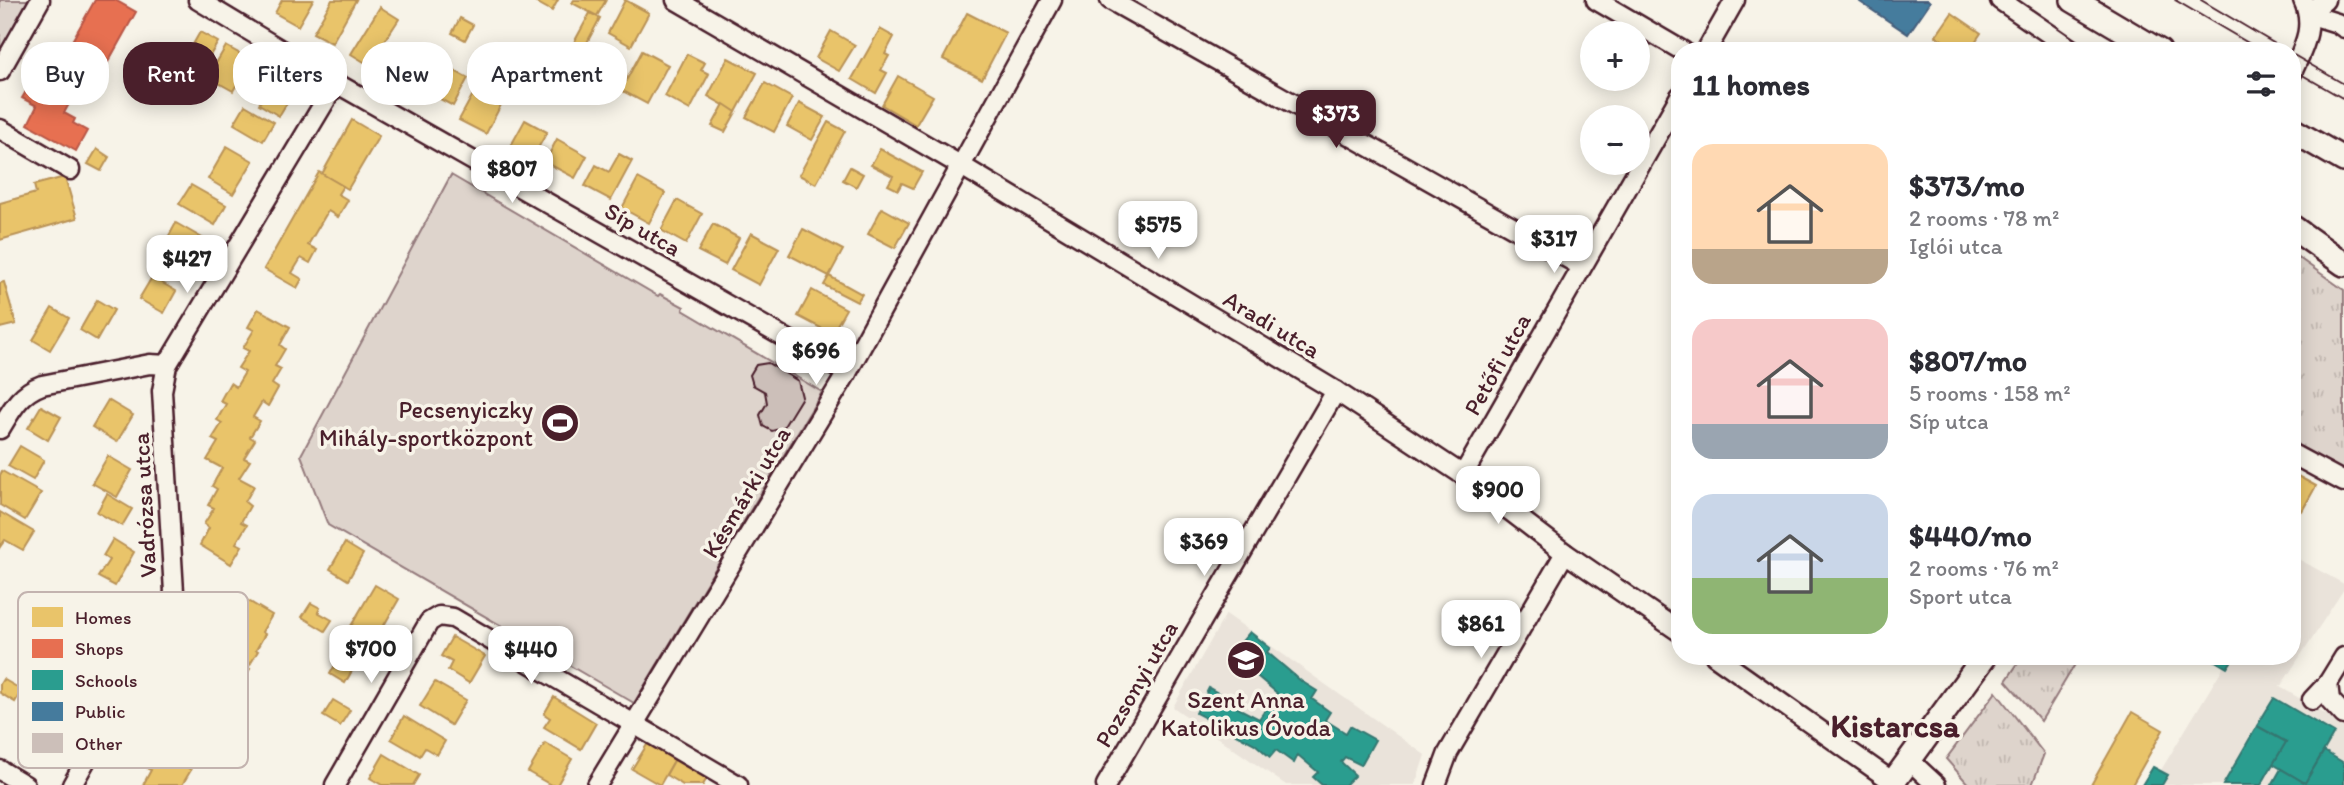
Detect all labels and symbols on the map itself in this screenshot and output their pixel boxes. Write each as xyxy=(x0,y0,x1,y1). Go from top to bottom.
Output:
pin: $373 xyxy=(1295,90,1377,150)
pin: $807 xyxy=(471,146,553,205)
street label: Síp utca xyxy=(600,196,686,262)
pin: $575 xyxy=(1117,202,1199,261)
pin: $317 xyxy=(1513,216,1595,275)
pin: $427 xyxy=(146,236,228,295)
street label: Aradi utca xyxy=(1218,284,1326,364)
street label: Petőfi utca xyxy=(1457,307,1537,420)
pin: $696 xyxy=(775,328,857,387)
place label: Pecsenyiczky Mihály-sportközpont xyxy=(319,395,533,452)
sports icon: Pecsenyiczky Mihály-sportközpont xyxy=(539,402,581,444)
street label: Késmárki utca xyxy=(695,420,797,563)
street label: Vadrózsa utca xyxy=(126,431,162,578)
pin: $900 xyxy=(1457,466,1539,526)
pin: $369 xyxy=(1163,518,1245,578)
legend xyxy=(18,592,248,768)
pin: $861 xyxy=(1440,600,1522,660)
text: Homes xyxy=(75,606,131,629)
street label: Pozsonyi utca xyxy=(1088,616,1184,752)
pin: $700 xyxy=(330,626,412,685)
pin: $440 xyxy=(490,626,572,686)
text: Shops xyxy=(75,637,124,660)
school or university icon: Szent Anna Katolikus Óvoda xyxy=(1225,639,1267,681)
text: Schools xyxy=(75,669,138,692)
place label: Szent Anna Katolikus Óvoda xyxy=(1161,685,1331,742)
text: Public xyxy=(75,700,125,723)
district label: Kistarcsa xyxy=(1830,707,1960,745)
text: Other xyxy=(75,732,123,755)

